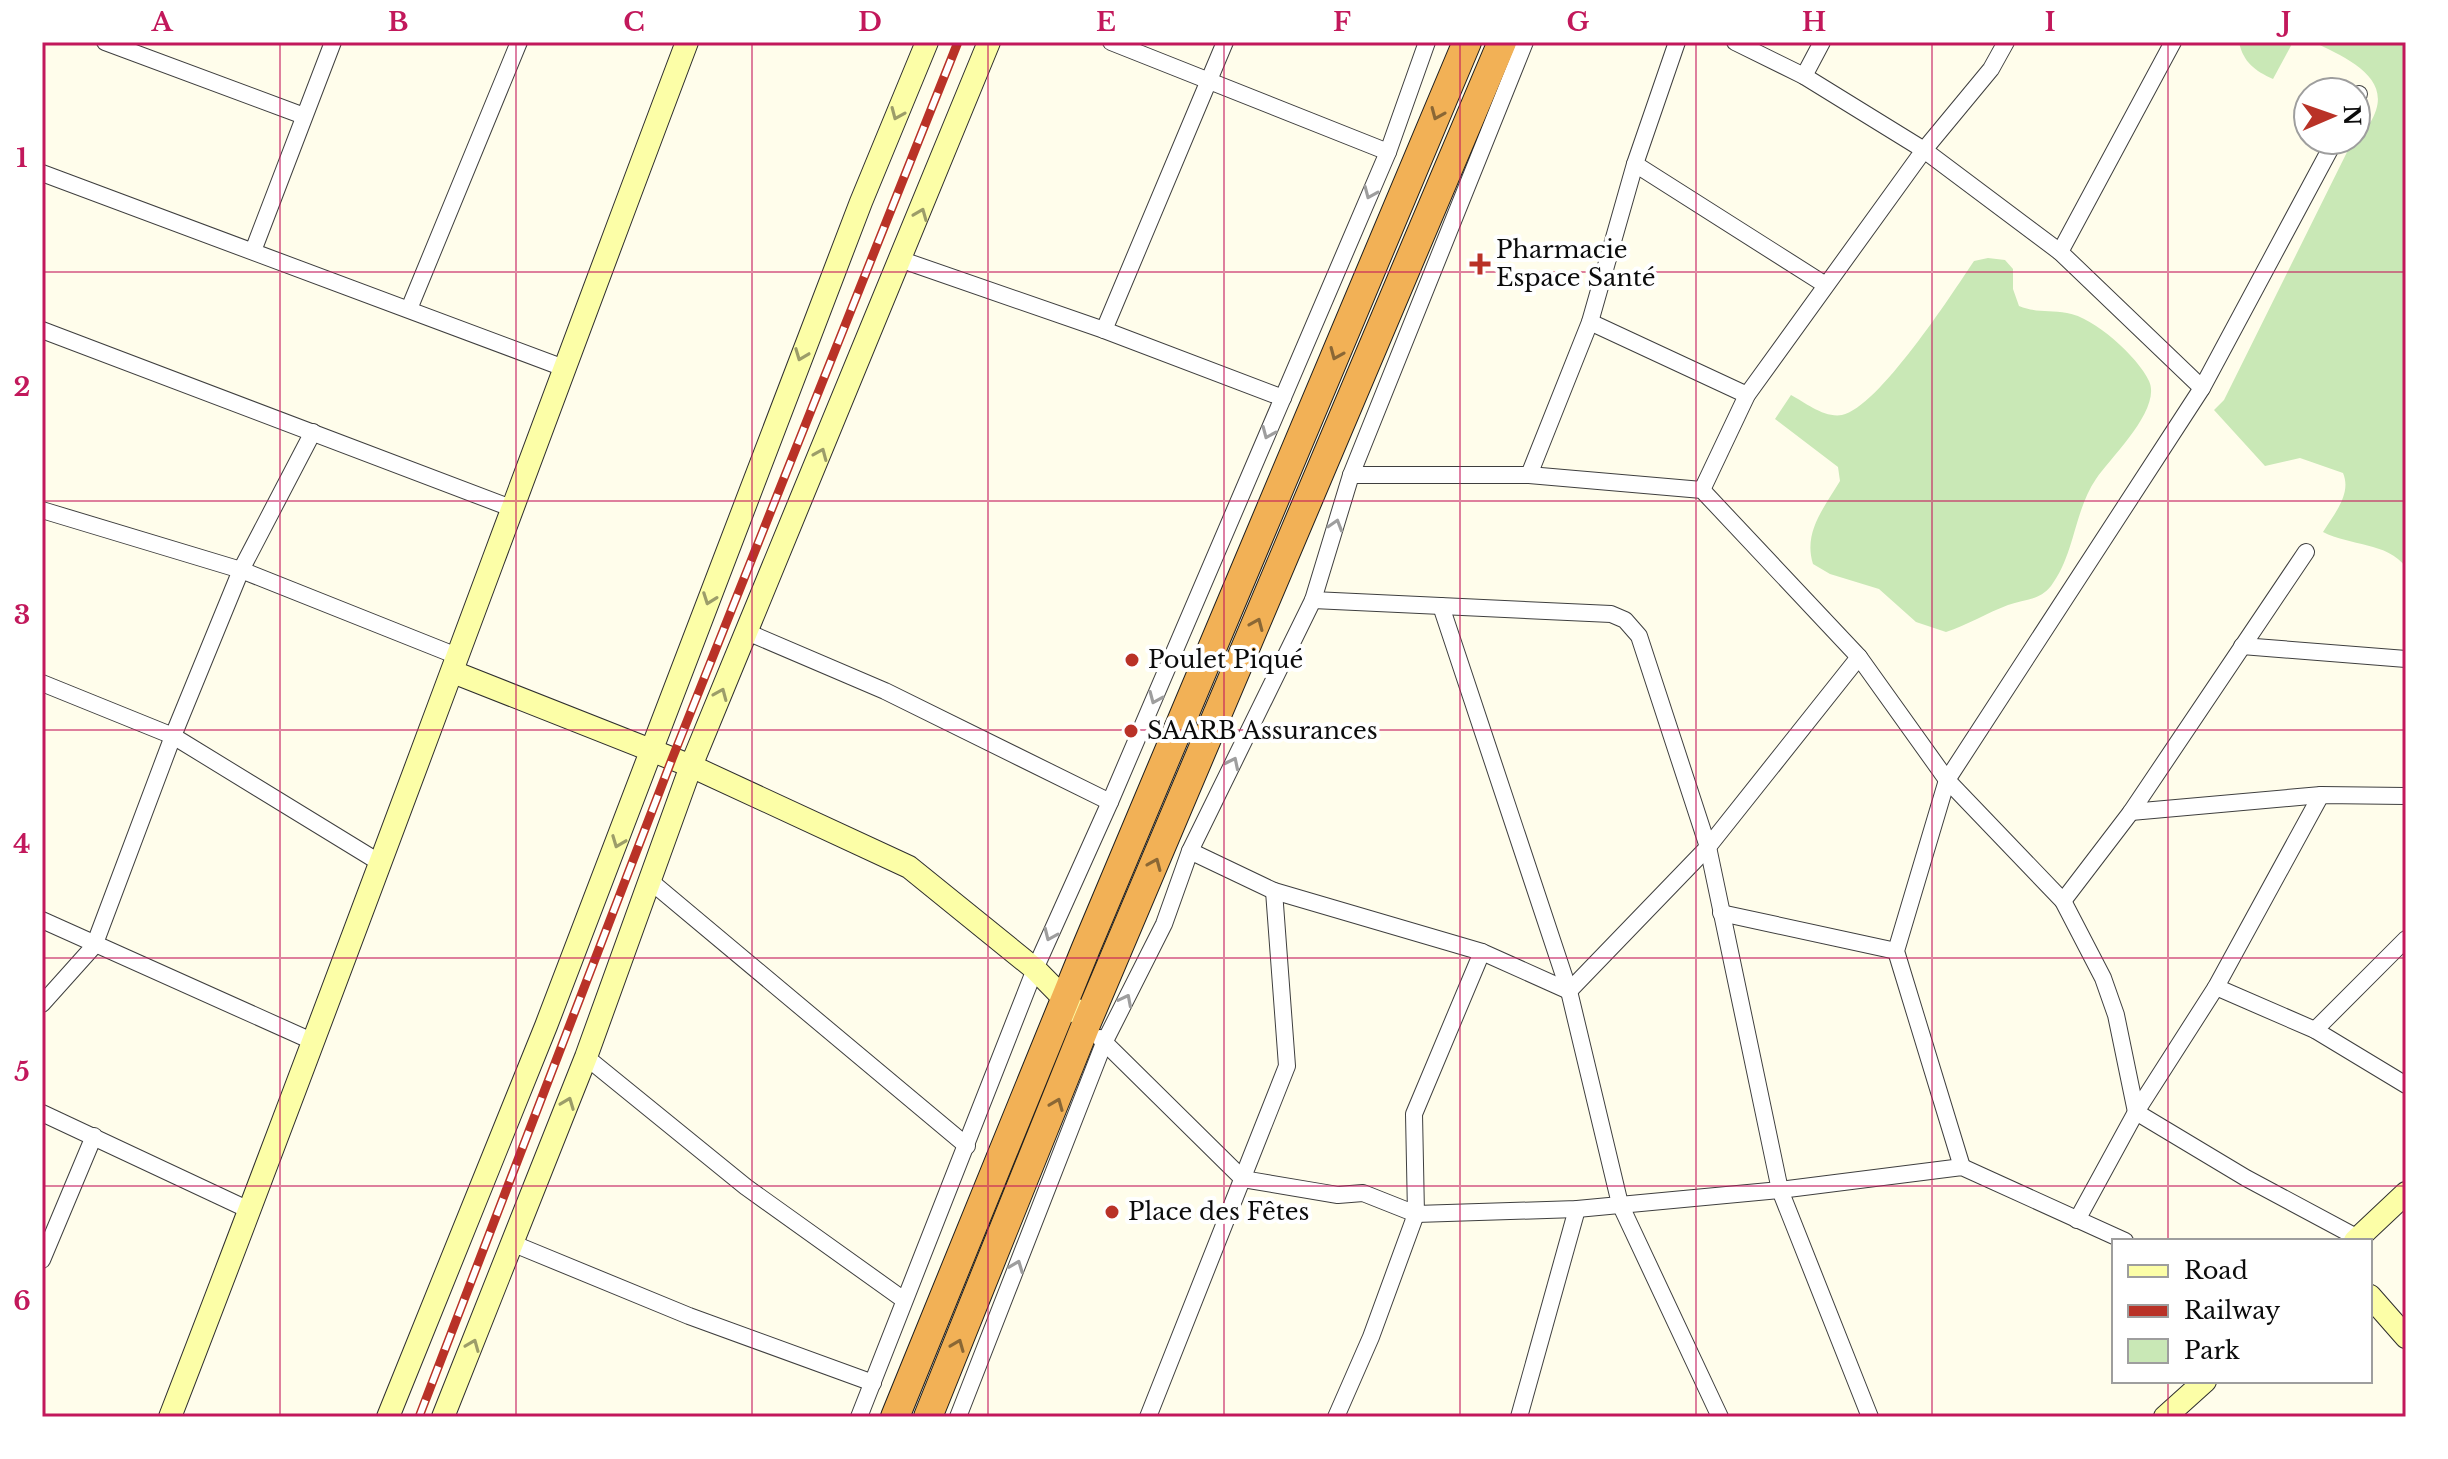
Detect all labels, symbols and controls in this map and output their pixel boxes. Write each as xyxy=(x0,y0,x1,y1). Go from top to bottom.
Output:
text: A xyxy=(150,6,173,38)
text: B xyxy=(388,6,408,38)
text: C xyxy=(623,6,645,38)
text: D xyxy=(858,6,882,38)
text: E xyxy=(1096,6,1116,38)
text: F xyxy=(1333,6,1351,38)
text: G xyxy=(1567,6,1590,38)
text: H xyxy=(1802,6,1826,38)
text: I xyxy=(2044,6,2056,38)
text: J xyxy=(2276,6,2291,38)
north arrow xyxy=(2292,76,2372,156)
text: N xyxy=(2338,105,2365,126)
one-way arrow xyxy=(891,106,907,120)
one-way arrow xyxy=(1430,106,1446,120)
text: 1 xyxy=(16,142,28,174)
one-way arrow xyxy=(1364,185,1380,200)
one-way arrow xyxy=(911,208,928,222)
place label: Pharmacie Espace Santé xyxy=(1496,235,1656,292)
marker: Pharmacie Espace Santé xyxy=(1471,255,1489,273)
one-way arrow xyxy=(1329,345,1345,360)
one-way arrow xyxy=(794,348,811,362)
text: 2 xyxy=(14,371,30,403)
one-way arrow xyxy=(1262,425,1278,439)
one-way arrow xyxy=(812,448,828,462)
one-way arrow xyxy=(1327,519,1343,533)
one-way arrow xyxy=(702,591,719,605)
text: 3 xyxy=(14,599,30,631)
one-way arrow xyxy=(1247,618,1263,633)
place label: Poulet Piqué xyxy=(1148,645,1303,674)
marker: Poulet Piqué xyxy=(1123,651,1141,669)
one-way arrow xyxy=(712,688,728,702)
one-way arrow xyxy=(1148,689,1164,704)
place label: SAARB Assurances xyxy=(1147,716,1378,745)
marker: SAARB Assurances xyxy=(1122,722,1140,740)
one-way arrow xyxy=(1223,757,1239,772)
text: 4 xyxy=(13,828,31,860)
one-way arrow xyxy=(611,834,628,848)
one-way arrow xyxy=(1145,857,1161,872)
one-way arrow xyxy=(1044,927,1060,942)
one-way arrow xyxy=(1116,993,1132,1008)
text: 5 xyxy=(14,1056,30,1088)
one-way arrow xyxy=(558,1097,575,1111)
one-way arrow xyxy=(1047,1098,1063,1112)
place label: Place des Fêtes xyxy=(1128,1197,1309,1226)
marker: Place des Fêtes xyxy=(1103,1203,1121,1221)
legend xyxy=(2112,1239,2372,1383)
text: Road xyxy=(2184,1256,2248,1285)
one-way arrow xyxy=(1007,1260,1024,1274)
text: 6 xyxy=(13,1285,31,1317)
text: Railway xyxy=(2184,1296,2281,1325)
text: Park xyxy=(2184,1336,2240,1365)
one-way arrow xyxy=(463,1339,480,1353)
one-way arrow xyxy=(948,1339,965,1353)

